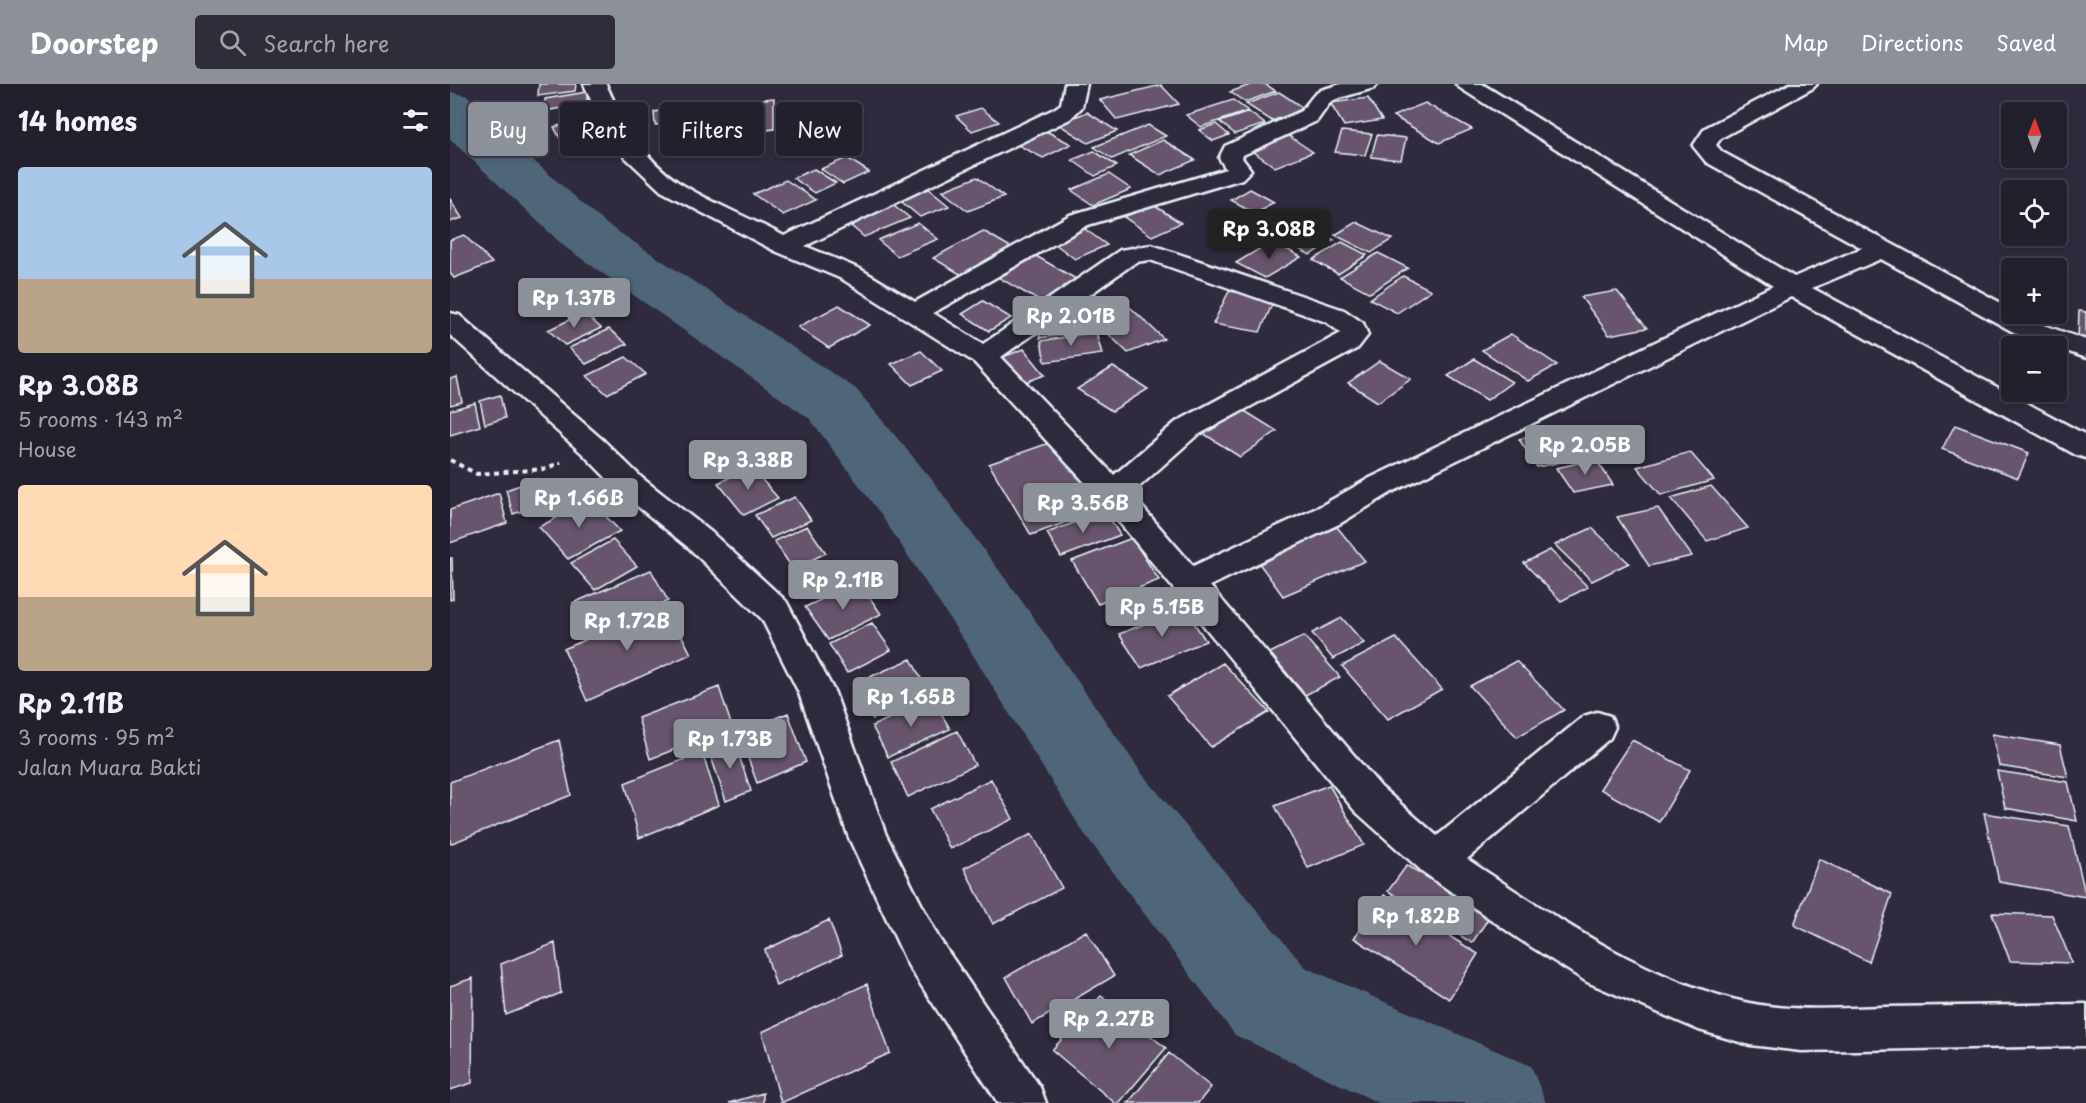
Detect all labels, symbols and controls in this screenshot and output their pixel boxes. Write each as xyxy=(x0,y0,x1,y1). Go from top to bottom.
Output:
search box xyxy=(195,15,615,69)
text: Doorstep xyxy=(30,21,159,64)
icon: search xyxy=(216,26,249,59)
text: Search here xyxy=(264,26,389,59)
text: Map xyxy=(1783,26,1828,58)
text: Directions xyxy=(1861,26,1963,58)
text: Saved xyxy=(1996,26,2056,58)
text: 14 homes xyxy=(18,101,137,140)
chip: Buy xyxy=(468,102,548,156)
chip: Rent xyxy=(560,102,648,156)
chip: Filters xyxy=(660,102,764,156)
chip: New xyxy=(776,102,862,156)
north arrow xyxy=(2001,102,2067,168)
map controls xyxy=(2001,102,2067,402)
icon: filters xyxy=(399,104,432,137)
button: locate xyxy=(2001,180,2067,246)
icon: home xyxy=(171,206,279,314)
pin: Rp 3.08B xyxy=(1207,209,1331,260)
text: Rp 3.08B xyxy=(1223,213,1315,243)
button: + xyxy=(2001,258,2067,324)
pin: Rp 1.37B xyxy=(512,278,636,329)
text: Rp 1.37B xyxy=(532,282,616,312)
pin: Rp 2.01B xyxy=(1009,296,1133,347)
text: Rp 2.01B xyxy=(1027,300,1115,330)
button: − xyxy=(2001,336,2067,402)
text: Rp 3.08B xyxy=(18,365,139,404)
text: 5 rooms · 143 m² xyxy=(18,404,183,434)
pin: Rp 2.05B xyxy=(1523,425,1647,476)
text: Rp 2.05B xyxy=(1539,429,1631,459)
text: House xyxy=(18,434,77,464)
pin: Rp 3.38B xyxy=(686,440,810,491)
text: Rp 3.38B xyxy=(703,444,793,474)
pin: Rp 1.66B xyxy=(517,478,641,529)
text: Rp 1.66B xyxy=(534,482,624,512)
pin: Rp 3.56B xyxy=(1021,483,1145,534)
text: Rp 3.56B xyxy=(1037,487,1129,517)
icon: home xyxy=(171,524,279,632)
pin: Rp 2.11B xyxy=(781,560,905,611)
text: Rp 2.11B xyxy=(802,564,884,594)
pin: Rp 5.15B xyxy=(1100,587,1224,638)
text: Rp 5.15B xyxy=(1119,591,1205,621)
pin: Rp 1.72B xyxy=(565,601,689,652)
text: Rp 1.72B xyxy=(584,605,670,635)
pin: Rp 1.65B xyxy=(849,677,973,728)
text: Rp 1.65B xyxy=(867,681,955,711)
text: Rp 2.11B xyxy=(18,683,124,722)
pin: Rp 1.73B xyxy=(668,719,792,770)
text: 3 rooms · 95 m² xyxy=(18,722,175,752)
text: Rp 1.73B xyxy=(688,723,773,753)
text: Jalan Muara Bakti xyxy=(18,752,201,782)
pin: Rp 1.82B xyxy=(1354,896,1478,947)
text: Rp 1.82B xyxy=(1372,900,1460,930)
pin: Rp 2.27B xyxy=(1047,999,1171,1050)
text: Rp 2.27B xyxy=(1063,1003,1155,1033)

